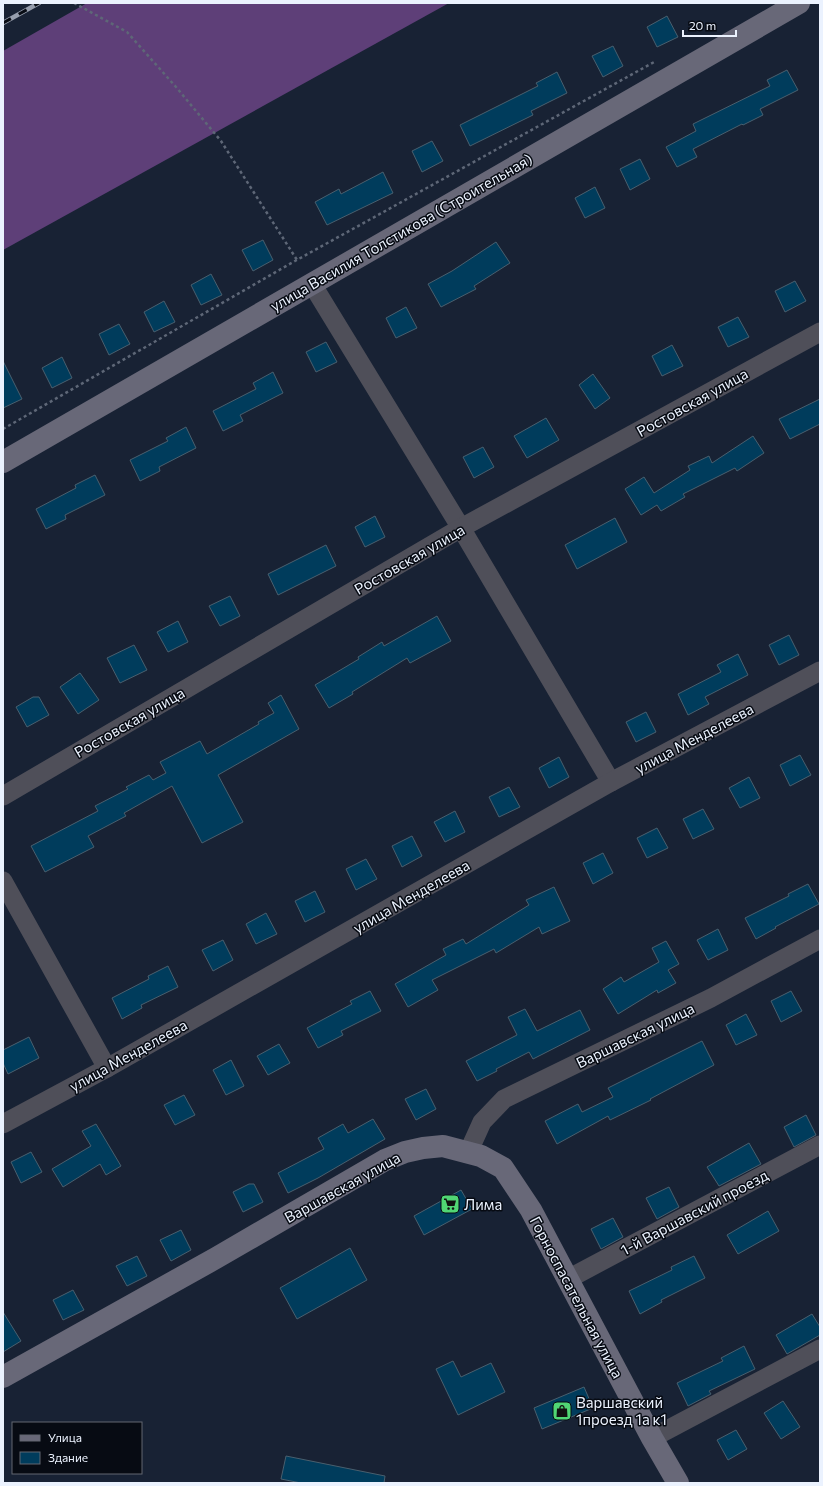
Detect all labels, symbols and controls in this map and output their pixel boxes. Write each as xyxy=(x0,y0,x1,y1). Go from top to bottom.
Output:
scale bar xyxy=(683,12,736,38)
text: 20 m xyxy=(689,18,716,32)
street label: улица Василия Толстикова (Строительная) xyxy=(267,149,535,315)
street label: Ростовская улица xyxy=(633,364,751,440)
street label: Ростовская улица xyxy=(351,520,467,598)
street label: Ростовская улица xyxy=(71,683,187,761)
street label: улица Менделеева xyxy=(632,699,756,777)
street label: улица Менделеева xyxy=(350,855,472,937)
street label: Варшавская улица xyxy=(573,999,697,1071)
street label: улица Менделеева xyxy=(66,1015,190,1095)
street label: Варшавская улица xyxy=(281,1148,403,1226)
street label: 1-й Варшавский проезд xyxy=(617,1165,771,1259)
supermarket icon: Лима xyxy=(439,1193,461,1215)
place label: Лима xyxy=(464,1195,502,1213)
street label: Горноспасательная улица xyxy=(527,1213,627,1381)
place label: Варшавский 1проезд 1а к1 xyxy=(576,1393,667,1428)
shop icon: Варшавский 1проезд 1а к1 xyxy=(551,1400,573,1422)
legend xyxy=(12,1422,142,1474)
text: Улица xyxy=(48,1430,82,1444)
text: Здание xyxy=(48,1450,88,1464)

